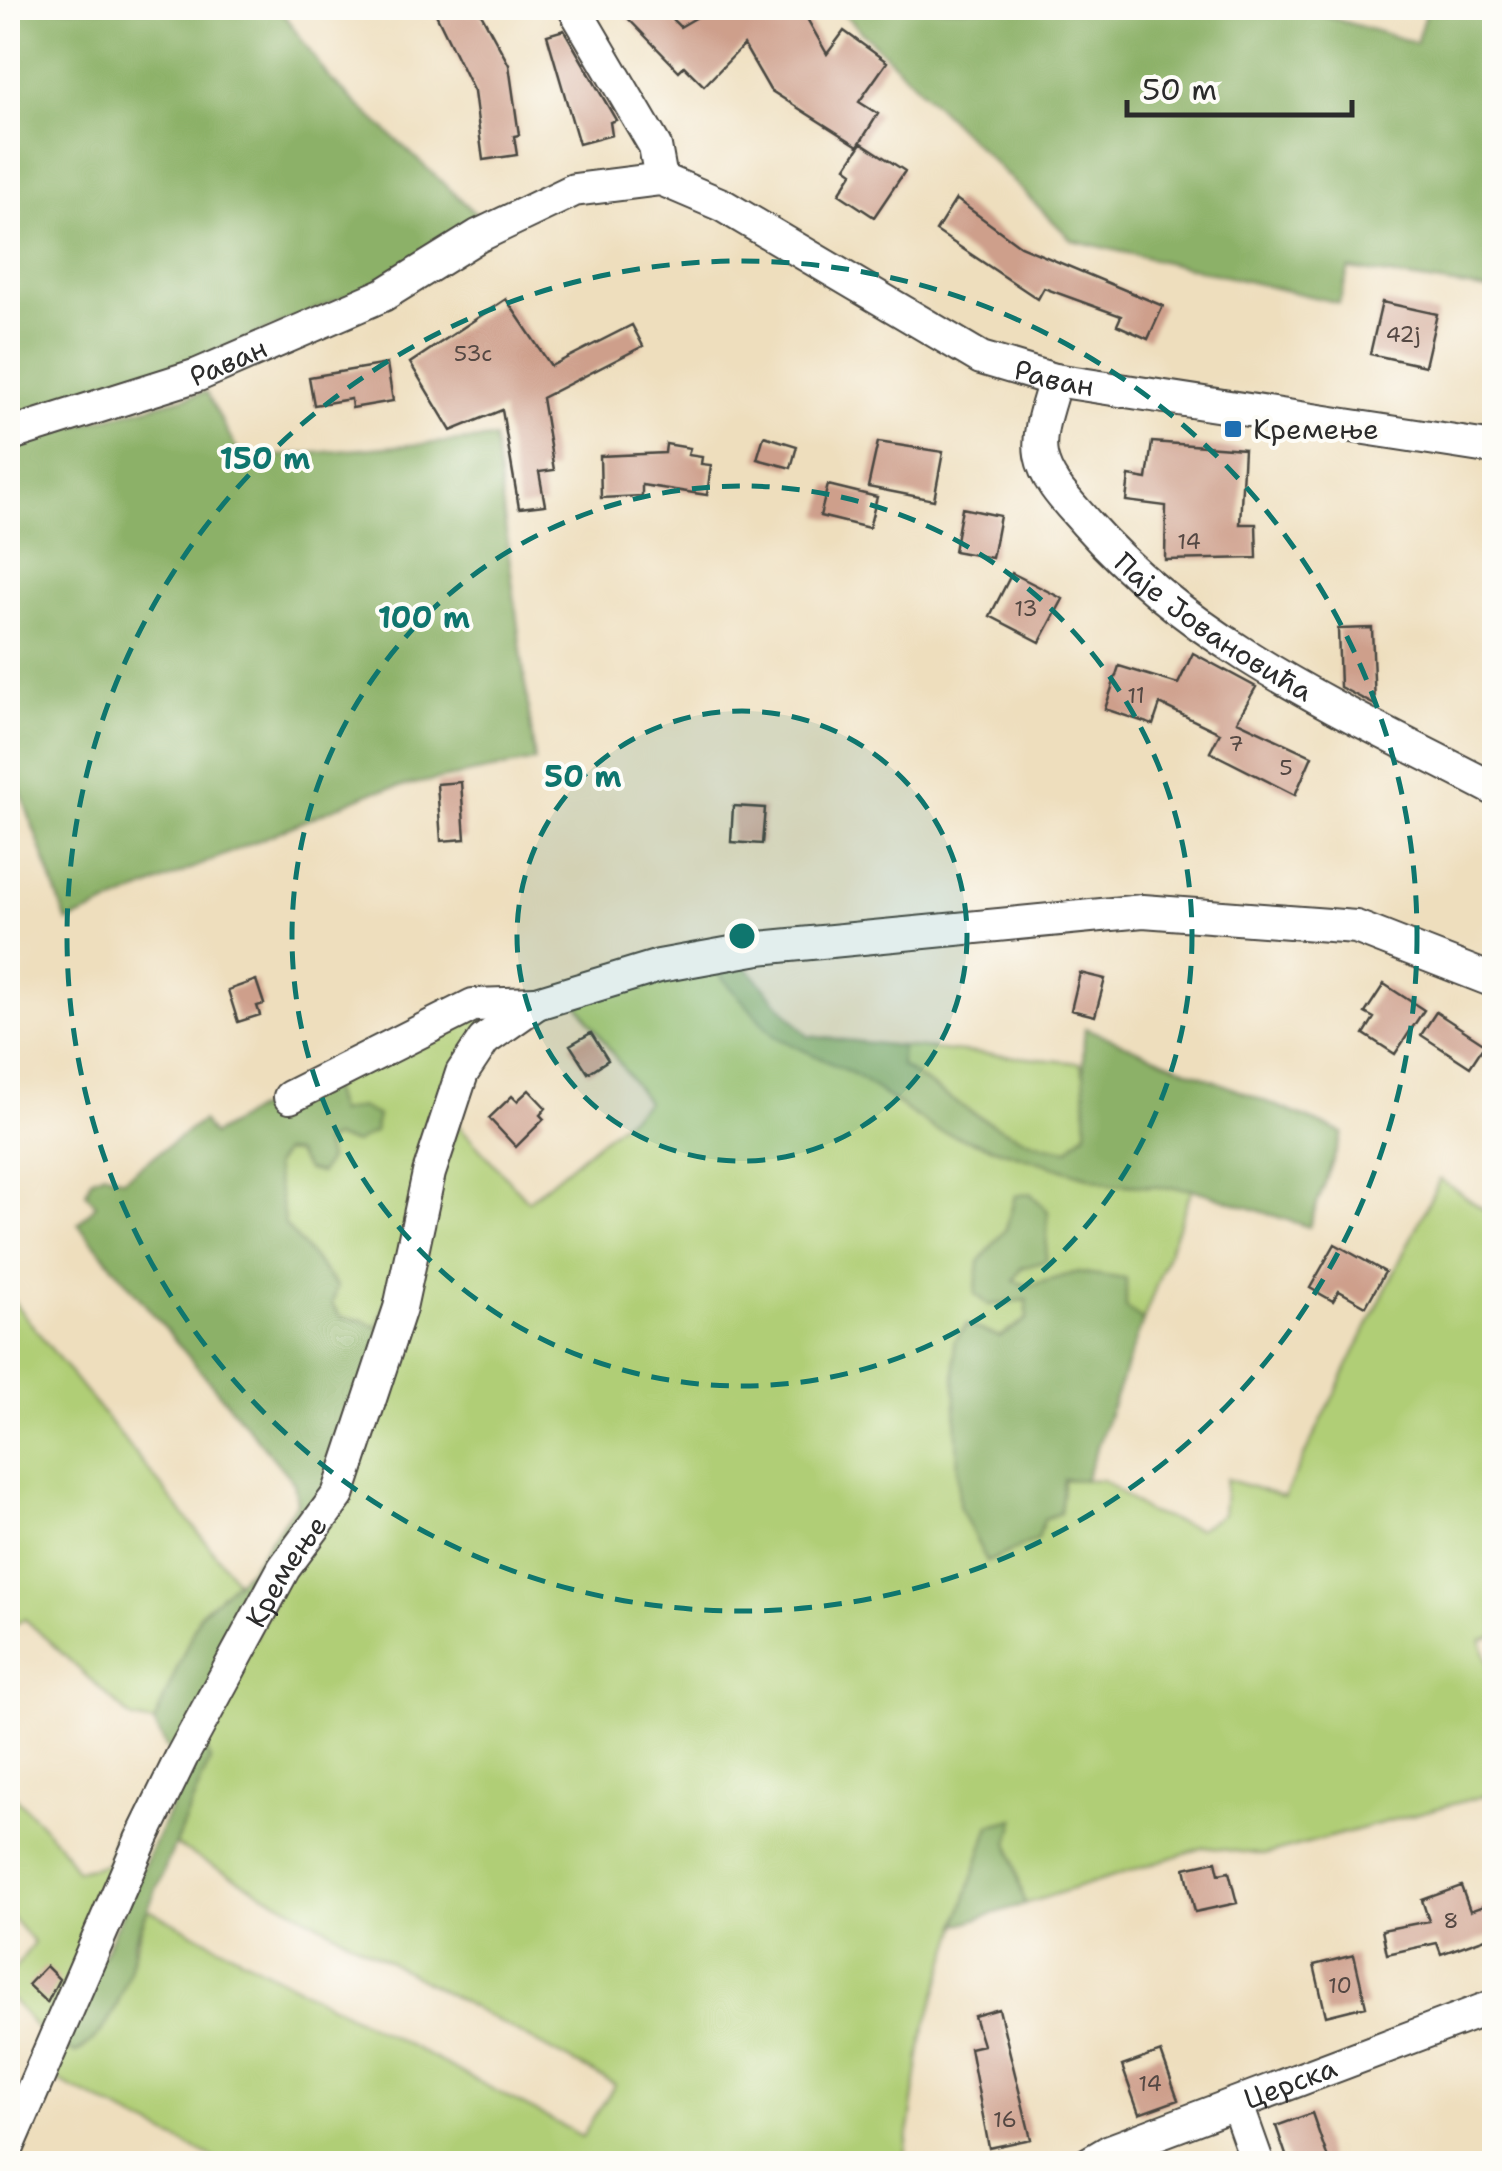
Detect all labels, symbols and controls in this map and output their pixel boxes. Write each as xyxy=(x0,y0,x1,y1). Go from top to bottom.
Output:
scale bar xyxy=(1127,55,1352,117)
text: 50 m xyxy=(1142,69,1217,110)
house number: 42j xyxy=(1385,320,1421,349)
street label: Раван xyxy=(185,328,273,395)
house number: 53c xyxy=(454,339,492,368)
street label: Раван xyxy=(1010,350,1097,405)
place label: Кремење xyxy=(1253,410,1379,448)
marker: Кремење xyxy=(1222,418,1244,440)
text: 150 m xyxy=(220,438,310,479)
house number: 14 xyxy=(1177,527,1201,556)
street label: Паје Јовановића xyxy=(1106,544,1320,710)
house number: 13 xyxy=(1014,594,1038,623)
text: 100 m xyxy=(378,597,470,638)
house number: 11 xyxy=(1127,681,1145,710)
house number: 7 xyxy=(1228,729,1244,758)
house number: 5 xyxy=(1279,753,1293,782)
text: 50 m xyxy=(544,756,622,797)
centre of rings xyxy=(724,918,760,954)
street label: Кремење xyxy=(236,1508,336,1634)
house number: 8 xyxy=(1443,1906,1459,1935)
house number: 10 xyxy=(1328,1971,1352,2000)
street label: Церска xyxy=(1238,2048,1342,2118)
house number: 14 xyxy=(1138,2069,1162,2098)
house number: 16 xyxy=(993,2105,1017,2134)

